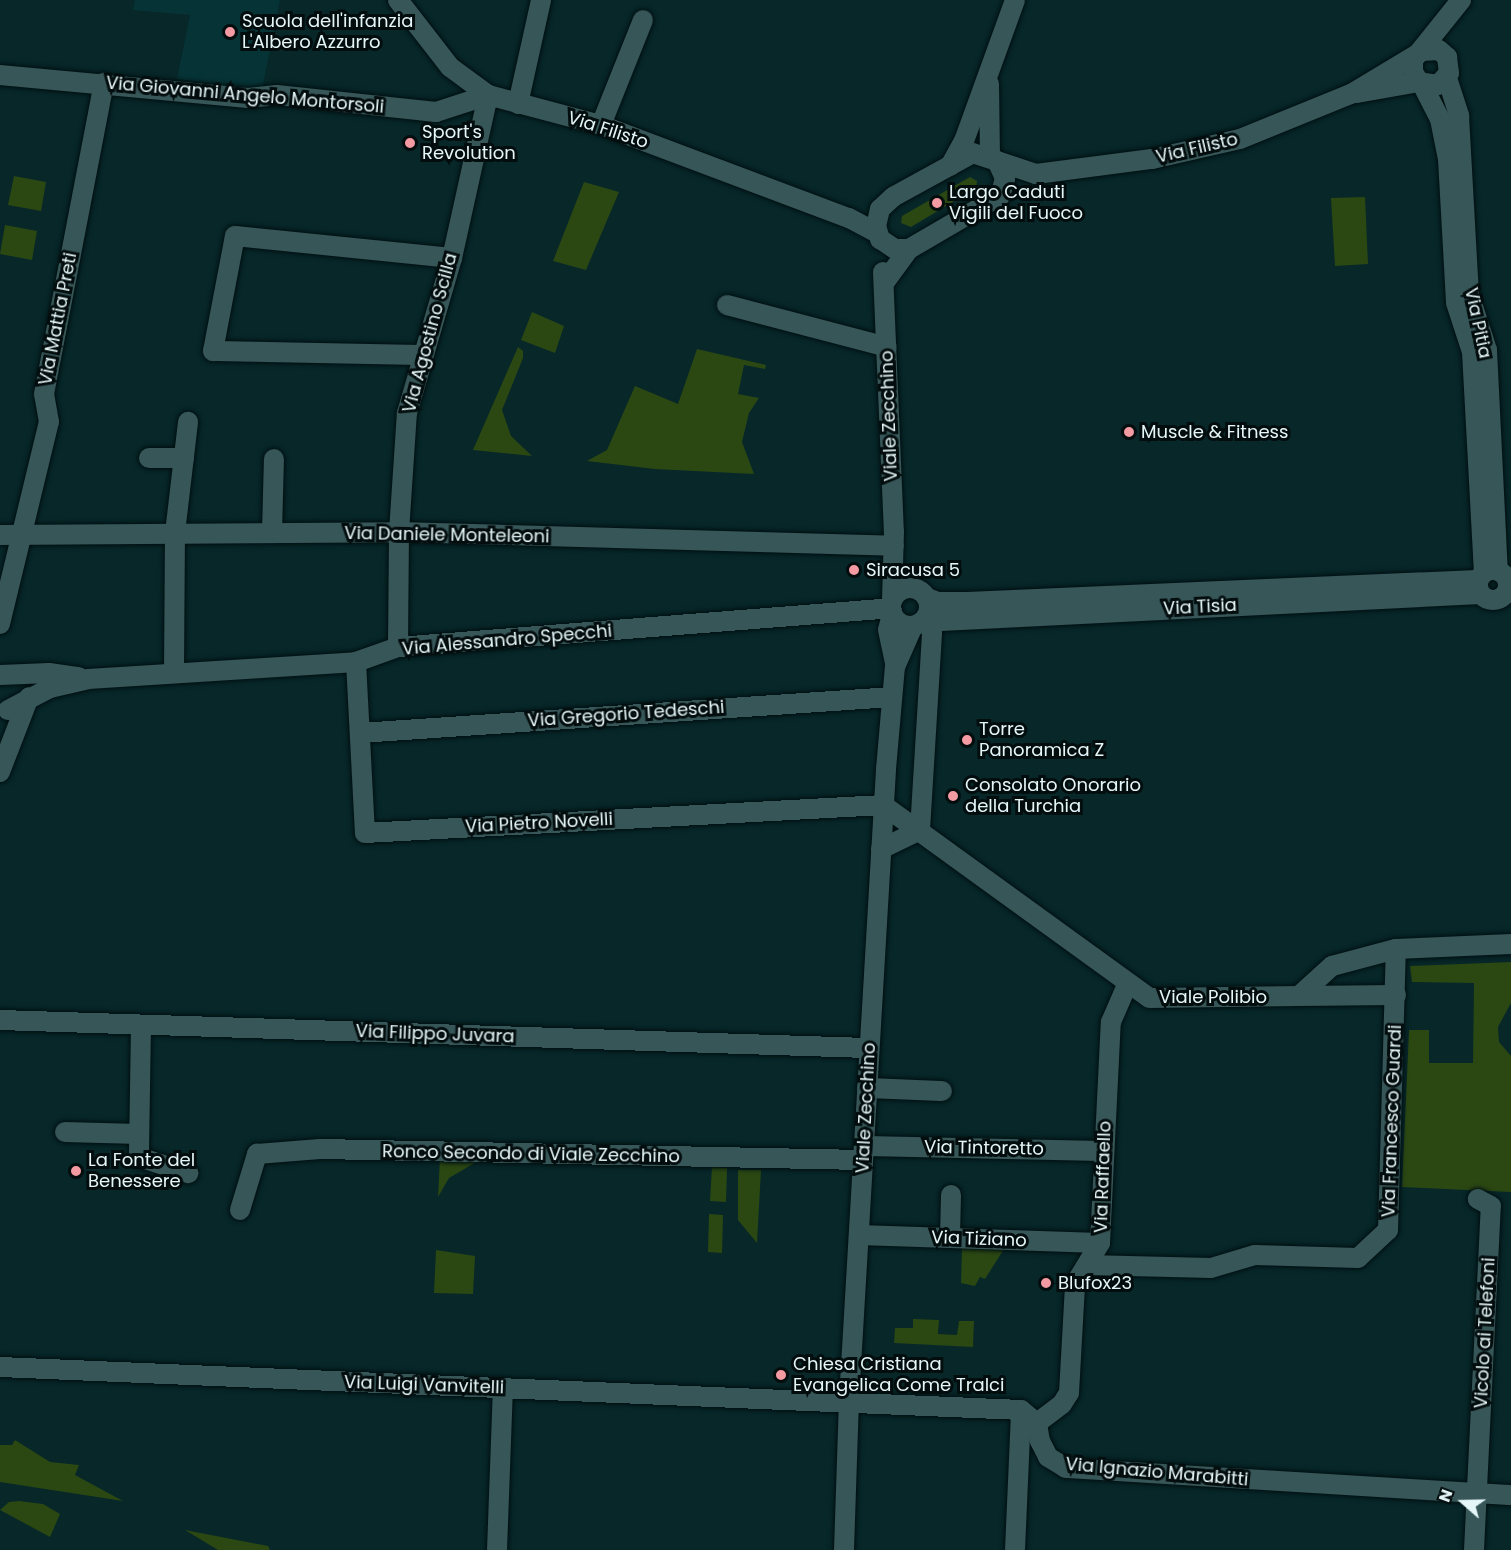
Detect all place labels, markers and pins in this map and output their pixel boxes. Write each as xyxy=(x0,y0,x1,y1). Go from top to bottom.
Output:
place label: Scuola dell'infanzia L'Albero Azzurro xyxy=(242,11,413,54)
marker: Scuola dell'infanzia L'Albero Azzurro xyxy=(223,25,237,39)
place label: Sport's Revolution xyxy=(422,122,516,164)
marker: Sport's Revolution xyxy=(403,136,417,150)
place label: Largo Caduti Vigili del Fuoco xyxy=(949,182,1083,224)
marker: Largo Caduti Vigili del Fuoco xyxy=(930,196,944,210)
place label: Muscle & Fitness xyxy=(1141,421,1288,443)
marker: Muscle & Fitness xyxy=(1122,425,1136,439)
place label: Siracusa 5 xyxy=(866,559,960,581)
marker: Siracusa 5 xyxy=(847,563,861,577)
place label: Torre Panoramica Z xyxy=(979,719,1104,762)
marker: Torre Panoramica Z xyxy=(960,733,974,747)
place label: Consolato Onorario della Turchia xyxy=(965,775,1141,818)
marker: Consolato Onorario della Turchia xyxy=(946,789,960,803)
place label: La Fonte del Benessere xyxy=(88,1150,195,1192)
marker: La Fonte del Benessere xyxy=(69,1164,83,1178)
place label: Blufox23 xyxy=(1058,1272,1132,1294)
marker: Blufox23 xyxy=(1039,1276,1053,1290)
place label: Chiesa Cristiana Evangelica Come Tralci xyxy=(793,1354,1004,1396)
marker: Chiesa Cristiana Evangelica Come Tralci xyxy=(774,1368,788,1382)

